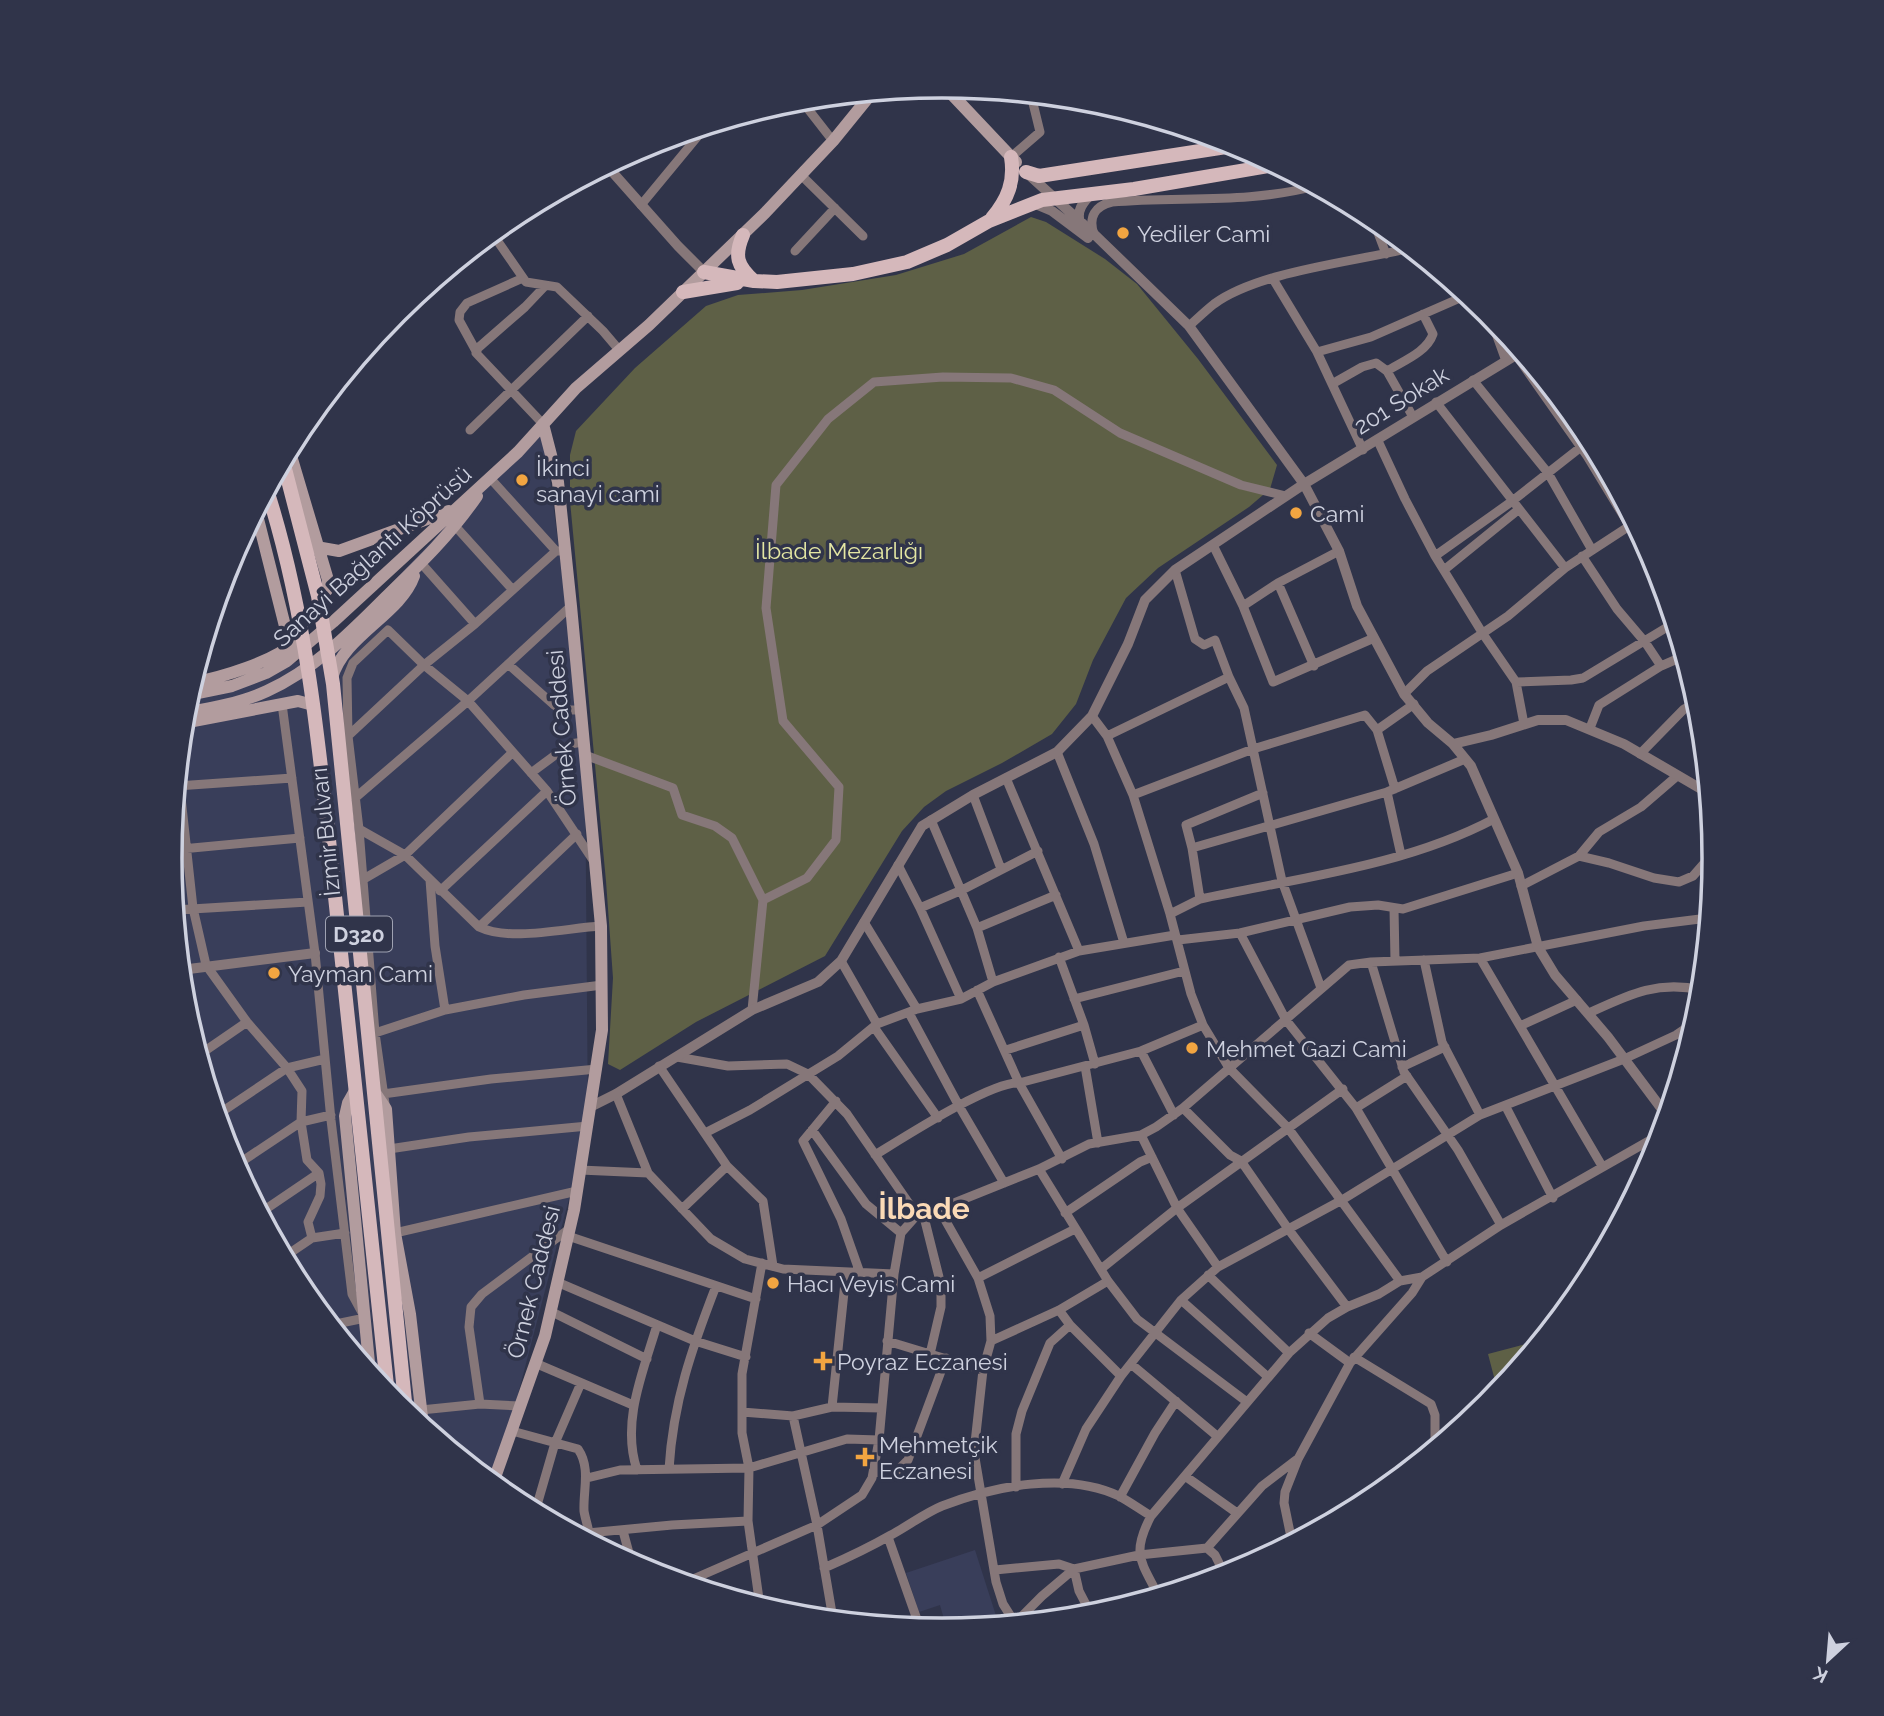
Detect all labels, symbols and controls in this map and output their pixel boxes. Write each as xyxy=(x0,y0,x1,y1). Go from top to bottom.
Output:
place label: Yediler Cami xyxy=(1137,220,1270,247)
marker: Yediler Cami xyxy=(1115,225,1131,241)
street label: 201 Sokak xyxy=(1349,360,1453,440)
place label: İkinci sanayi cami xyxy=(536,454,660,507)
street label: Sanayi Bağlantı Köprüsü xyxy=(268,460,476,652)
marker: İkinci sanayi cami xyxy=(514,472,530,488)
place label: Cami xyxy=(1310,500,1364,527)
marker: Cami xyxy=(1288,505,1304,521)
park label: İlbade Mezarlığı xyxy=(755,537,923,564)
street label: Örnek Caddesi xyxy=(541,649,581,807)
street label: İzmir Bulvarı xyxy=(305,766,345,898)
road number: D320 xyxy=(326,916,392,951)
place label: Yayman Cami xyxy=(288,960,433,987)
marker: Yayman Cami xyxy=(266,965,282,981)
place label: Mehmet Gazi Cami xyxy=(1206,1035,1407,1062)
marker: Mehmet Gazi Cami xyxy=(1184,1040,1200,1056)
district label: İlbade xyxy=(878,1191,970,1226)
street label: Örnek Caddesi xyxy=(501,1203,565,1361)
place label: Hacı Veyis Cami xyxy=(787,1270,955,1297)
marker: Hacı Veyis Cami xyxy=(765,1275,781,1291)
place label: Poyraz Eczanesi xyxy=(837,1348,1008,1375)
marker: Poyraz Eczanesi xyxy=(815,1353,831,1369)
place label: Mehmetçik Eczanesi xyxy=(879,1431,998,1484)
marker: Mehmetçik Eczanesi xyxy=(857,1449,873,1465)
north arrow xyxy=(1793,1625,1863,1695)
text: K xyxy=(1810,1662,1831,1688)

